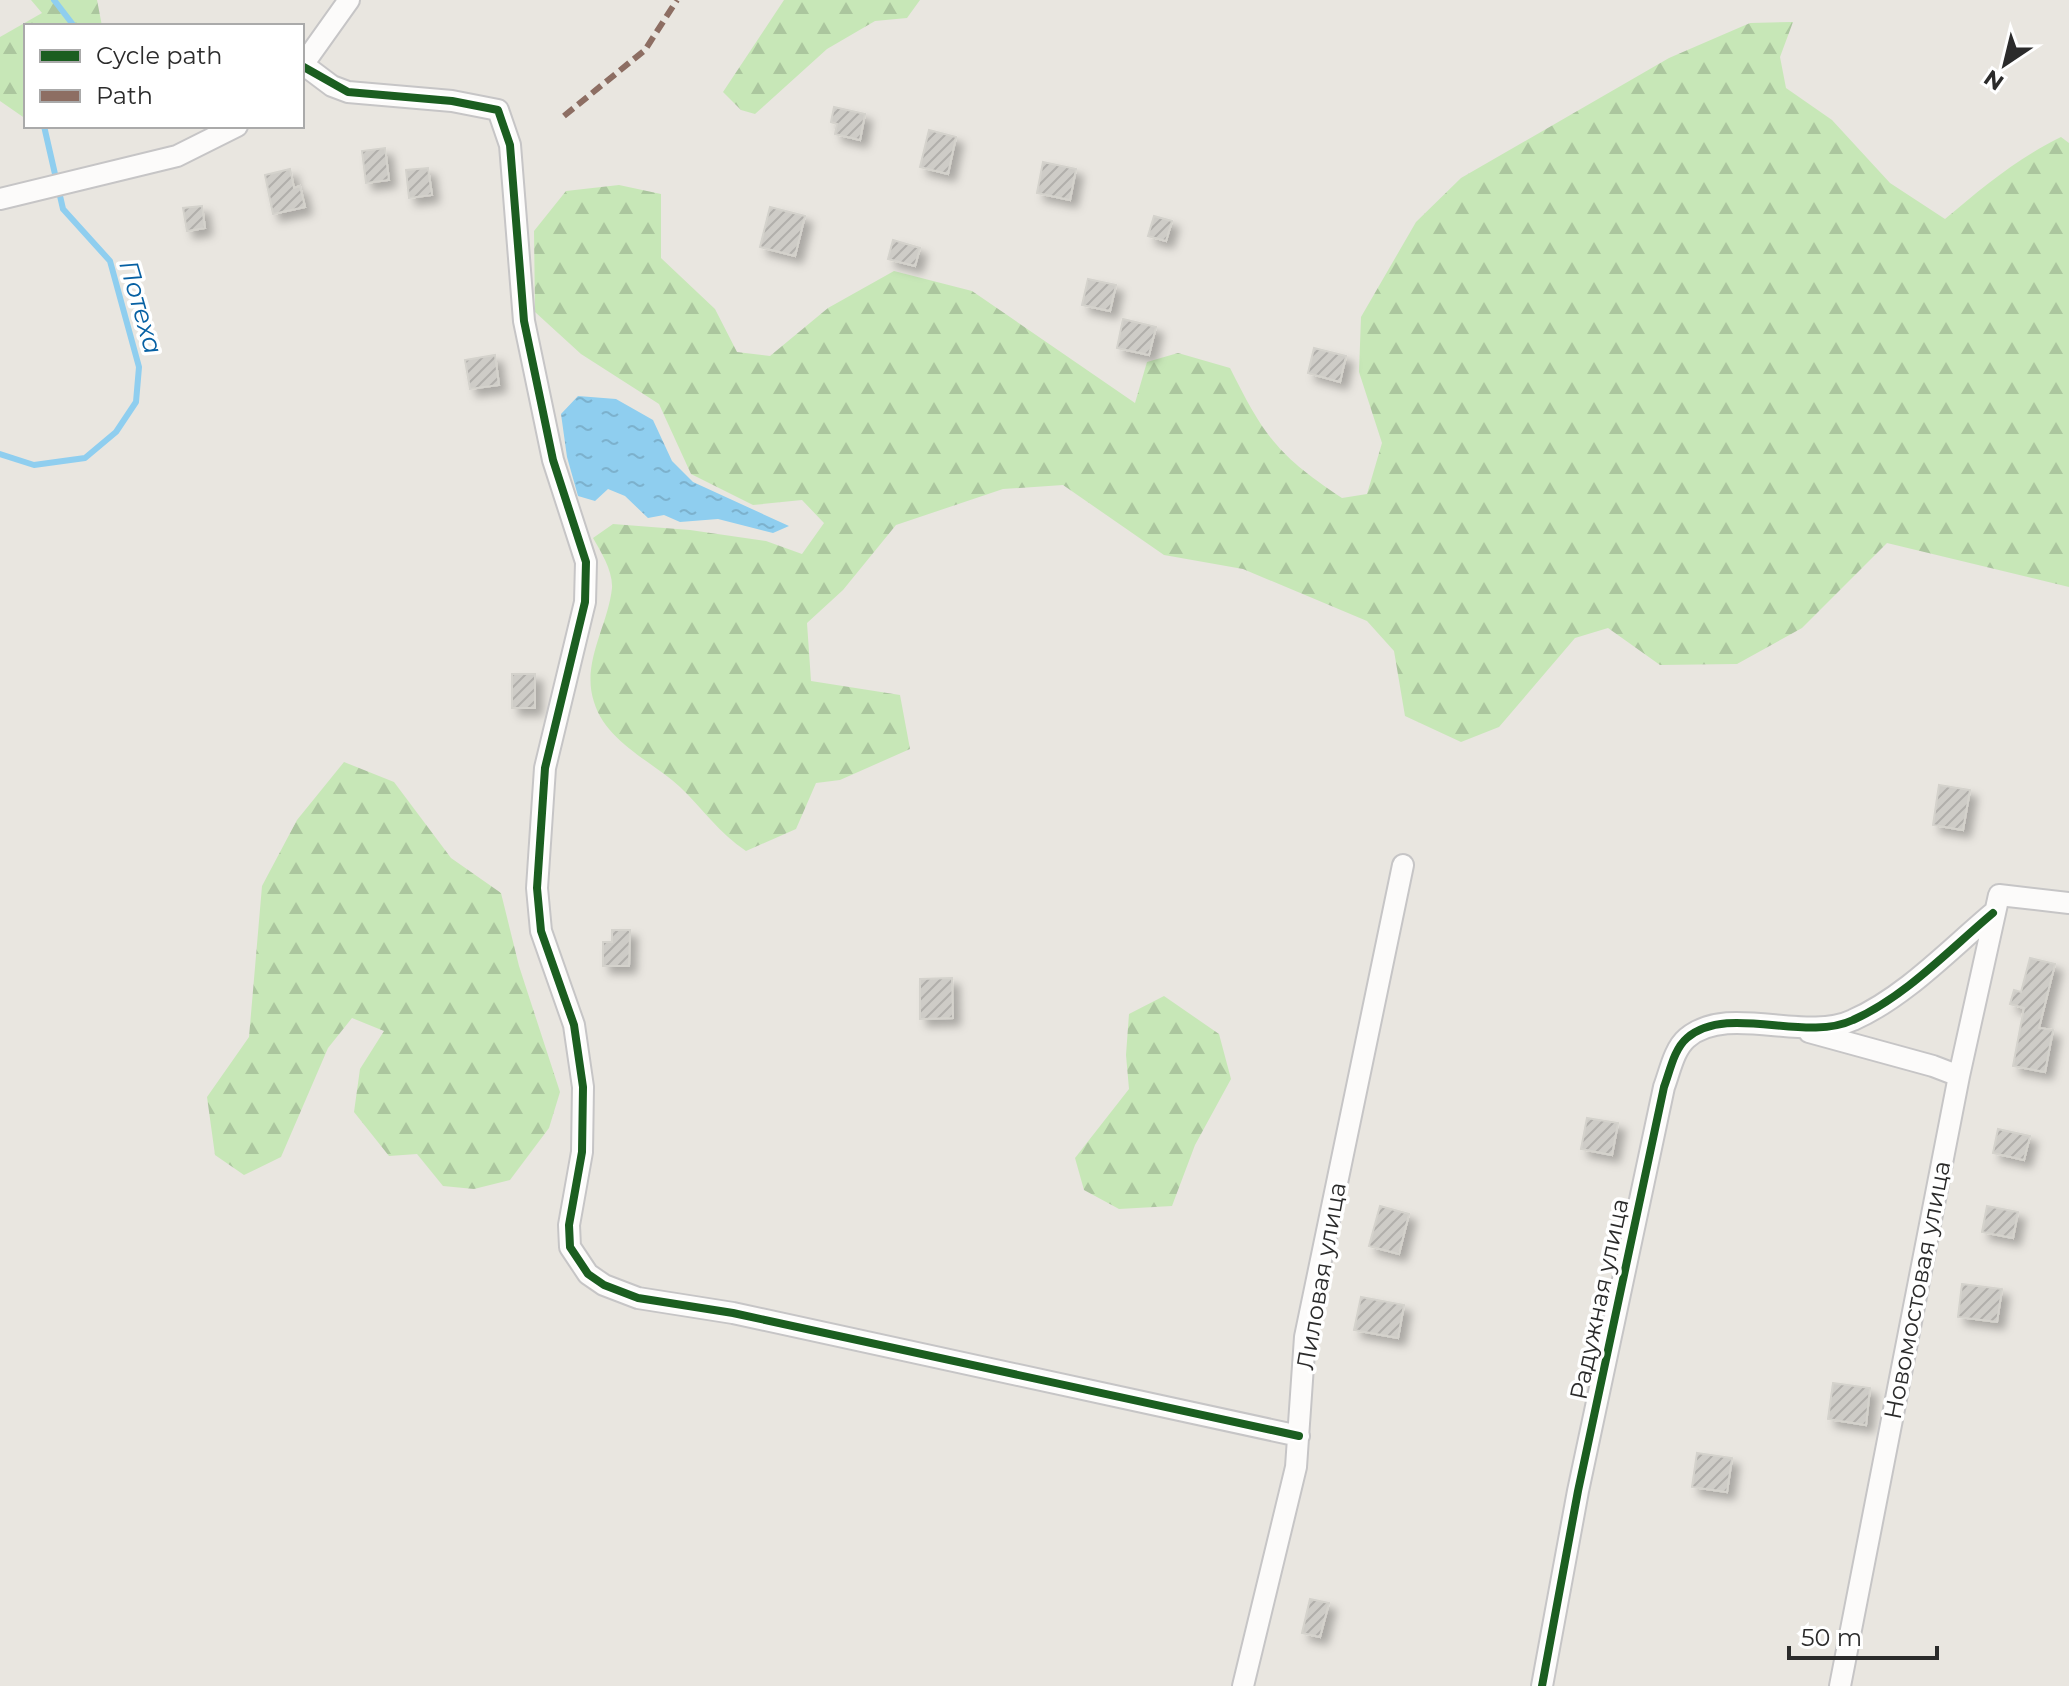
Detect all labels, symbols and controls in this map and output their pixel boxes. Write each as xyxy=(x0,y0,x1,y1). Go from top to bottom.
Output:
legend xyxy=(24,24,304,128)
north arrow xyxy=(1965,24,2045,104)
text: Cycle path xyxy=(96,41,223,70)
text: N xyxy=(1979,64,2009,96)
text: Path xyxy=(96,81,153,110)
water label: Потеха xyxy=(112,256,170,358)
street label: Новомостовая улица xyxy=(1878,1158,1956,1422)
street label: Лиловая улица xyxy=(1290,1180,1352,1372)
street label: Радужная улица xyxy=(1564,1196,1634,1402)
scale bar xyxy=(1789,1610,1937,1660)
text: 50 m xyxy=(1801,1623,1862,1652)

